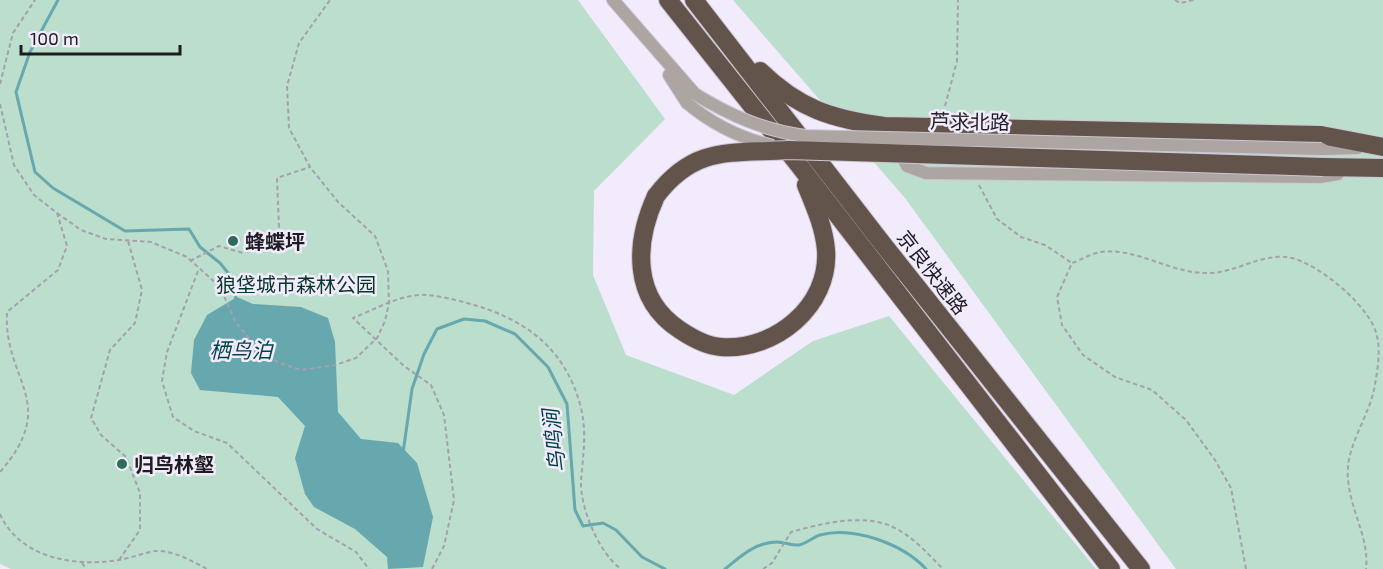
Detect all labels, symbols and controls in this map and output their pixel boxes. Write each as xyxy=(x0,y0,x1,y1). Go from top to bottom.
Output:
scale bar xyxy=(21,18,180,56)
text: 100 m xyxy=(30,27,79,49)
street label: 芦求北路 xyxy=(930,108,1010,134)
street label: 京良快速路 xyxy=(893,225,973,319)
place label: 蜂蝶坪 xyxy=(245,229,305,253)
marker: 蜂蝶坪 xyxy=(226,234,240,248)
park label: 狼垡城市森林公园 xyxy=(216,272,376,296)
water label: 栖鸟泊 xyxy=(210,337,274,362)
water label: 鸟鸣涧 xyxy=(536,405,569,474)
place label: 归鸟林壑 xyxy=(134,452,214,476)
marker: 归鸟林壑 xyxy=(115,457,129,471)

